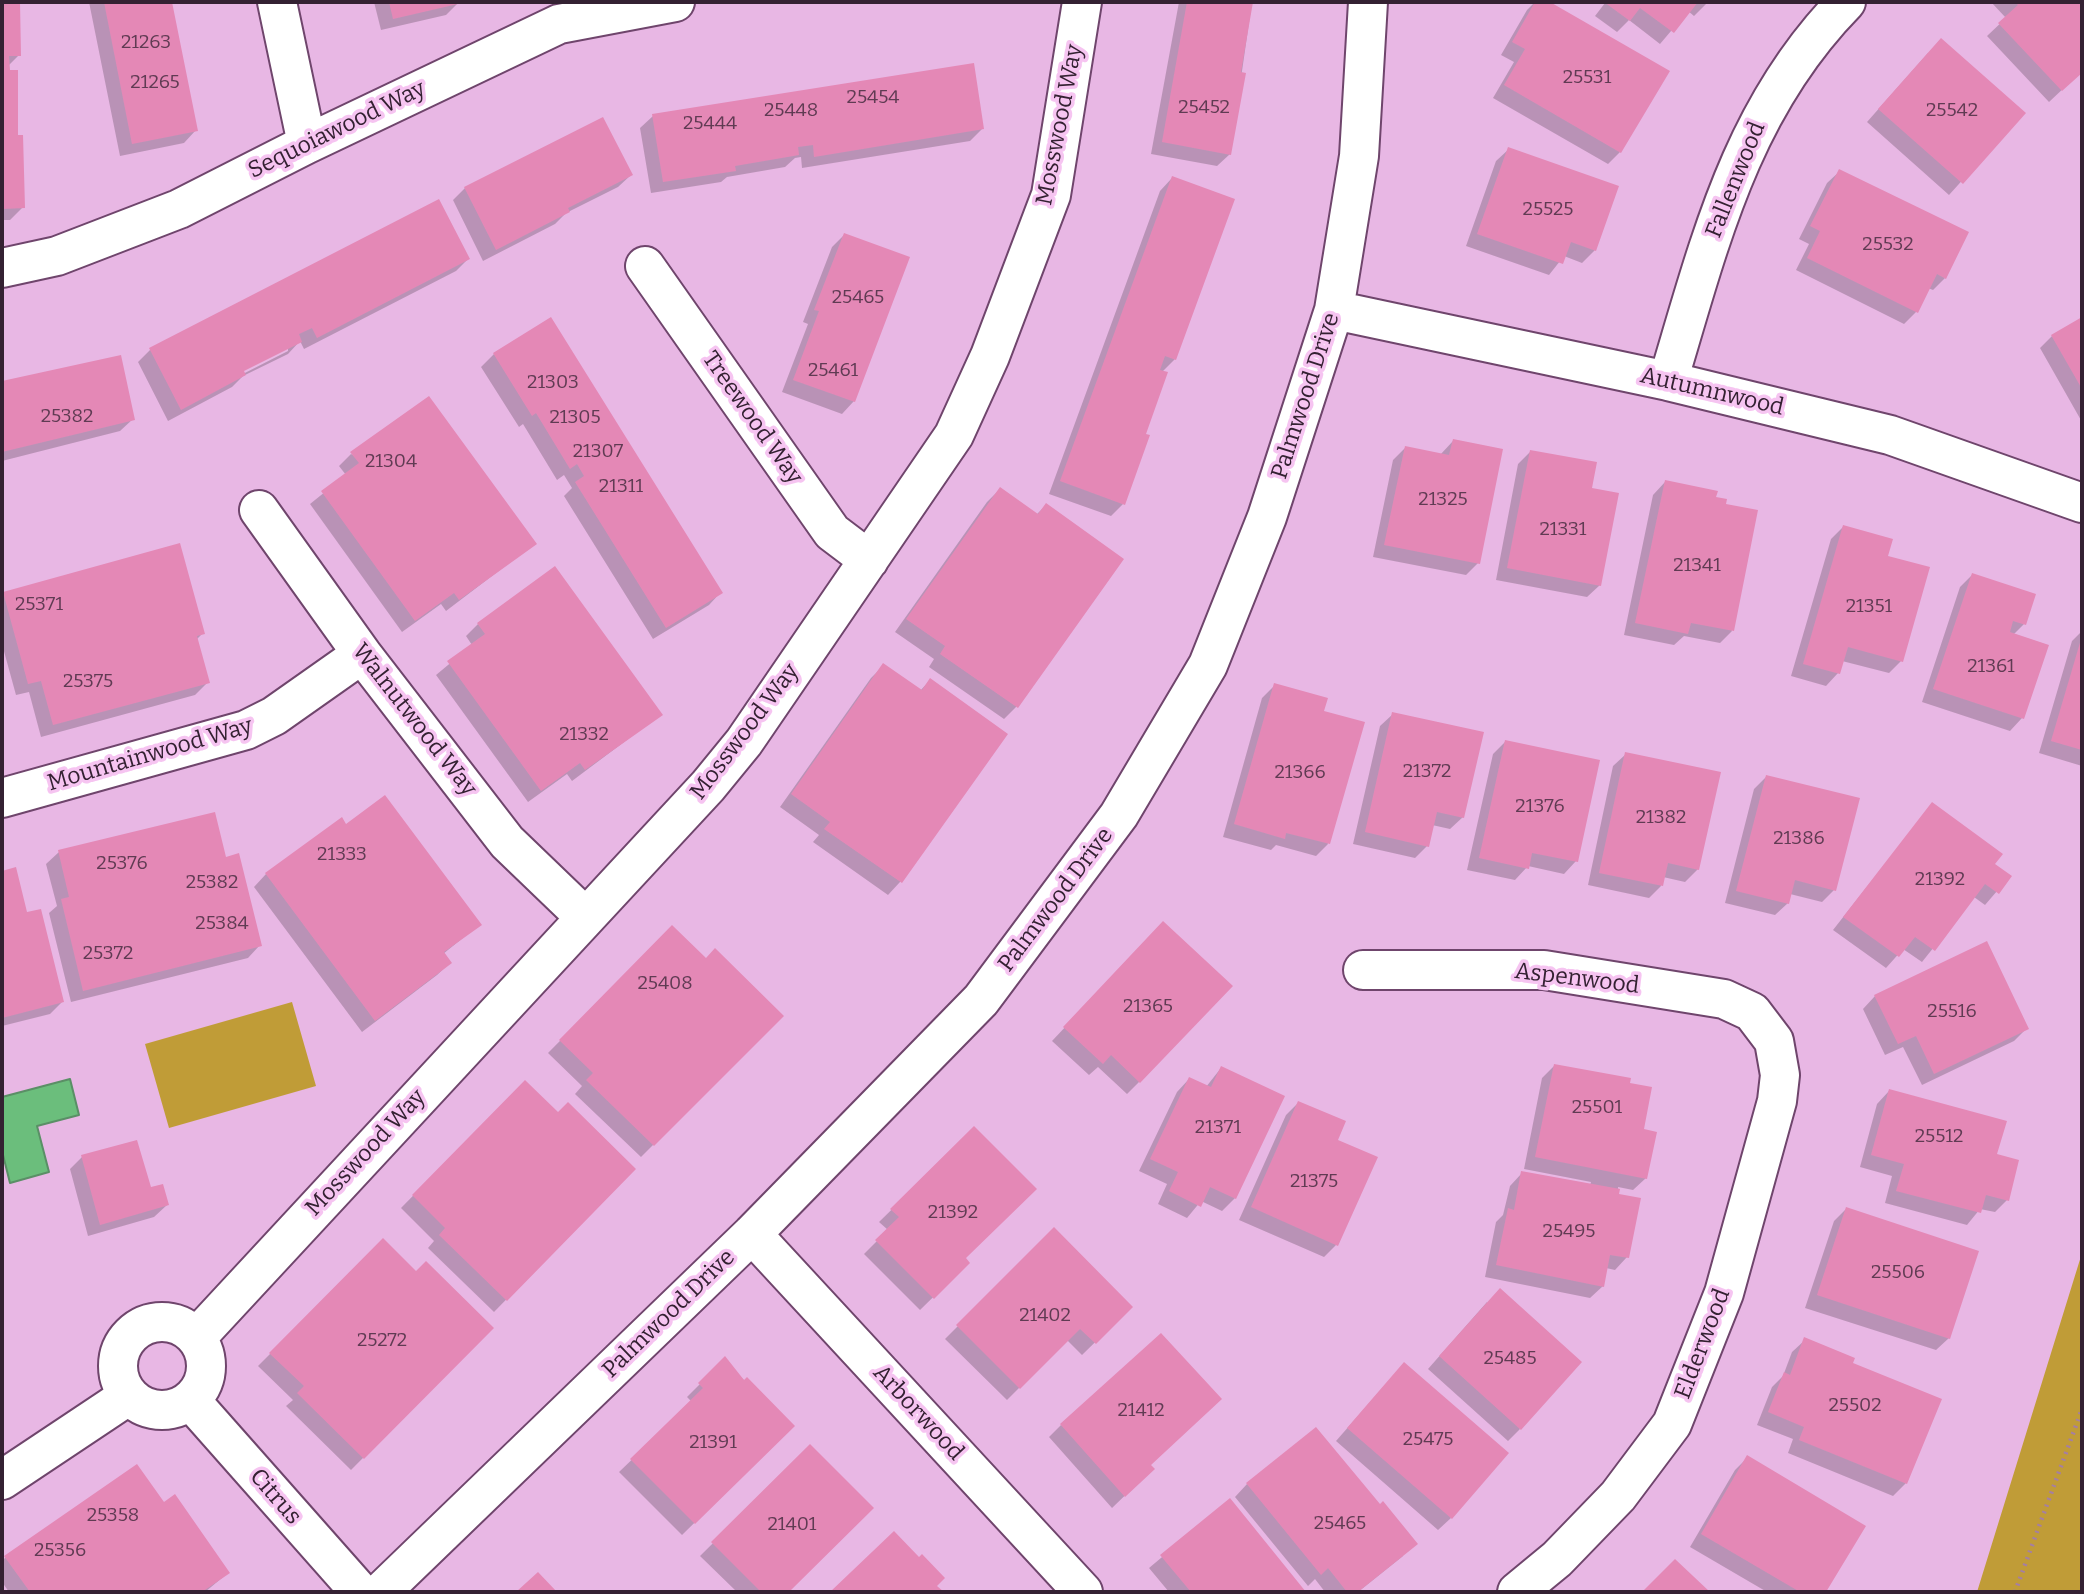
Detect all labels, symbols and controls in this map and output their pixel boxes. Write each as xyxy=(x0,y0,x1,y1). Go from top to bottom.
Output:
house number: 21263 xyxy=(121,32,171,54)
street label: Mosswood Way xyxy=(1031,42,1089,208)
house number: 25531 xyxy=(1563,67,1611,89)
house number: 21265 xyxy=(130,72,180,94)
street label: Sequoiawood Way xyxy=(244,75,430,185)
house number: 25454 xyxy=(847,87,899,109)
house number: 25452 xyxy=(1178,97,1230,119)
house number: 25448 xyxy=(764,100,818,122)
house number: 25542 xyxy=(1926,100,1978,122)
house number: 25444 xyxy=(683,113,737,135)
street label: Fallenwood xyxy=(1700,118,1772,242)
house number: 25525 xyxy=(1523,199,1573,221)
house number: 25532 xyxy=(1862,234,1914,256)
house number: 25465 xyxy=(832,287,884,309)
street label: Palmwood Drive xyxy=(1266,309,1346,483)
street label: Treewood Way xyxy=(696,346,808,490)
house number: 25461 xyxy=(808,360,858,382)
street label: Autumnwood xyxy=(1638,362,1786,422)
house number: 21303 xyxy=(527,372,579,394)
house number: 25382 xyxy=(41,406,93,428)
house number: 21305 xyxy=(549,407,601,429)
house number: 21307 xyxy=(573,441,623,463)
house number: 21304 xyxy=(365,451,417,473)
house number: 21311 xyxy=(599,476,643,498)
house number: 21325 xyxy=(1418,489,1468,511)
house number: 21331 xyxy=(1539,519,1587,541)
house number: 21341 xyxy=(1673,555,1721,577)
house number: 25371 xyxy=(15,594,63,616)
house number: 21351 xyxy=(1846,596,1892,618)
street label: Walnutwood Way xyxy=(346,638,482,802)
house number: 21361 xyxy=(1967,656,2015,678)
street label: Mosswood Way xyxy=(685,659,805,805)
house number: 25375 xyxy=(63,671,113,693)
street label: Mountainwood Way xyxy=(44,713,256,797)
house number: 21332 xyxy=(559,724,609,746)
house number: 21372 xyxy=(1403,761,1451,783)
house number: 21366 xyxy=(1274,762,1326,784)
house number: 21376 xyxy=(1515,796,1565,818)
house number: 21382 xyxy=(1636,807,1686,829)
street label: Palmwood Drive xyxy=(993,823,1119,977)
house number: 21386 xyxy=(1773,828,1825,850)
house number: 21333 xyxy=(317,844,367,866)
house number: 25376 xyxy=(96,853,148,875)
house number: 21392 xyxy=(1915,869,1965,891)
house number: 25382 xyxy=(186,872,238,894)
house number: 25384 xyxy=(195,913,249,935)
house number: 25372 xyxy=(83,943,133,965)
street label: Aspenwood xyxy=(1513,958,1641,1000)
house number: 25408 xyxy=(637,973,693,995)
house number: 21365 xyxy=(1123,996,1173,1018)
house number: 25516 xyxy=(1927,1001,1977,1023)
street label: Mosswood Way xyxy=(300,1084,432,1222)
house number: 25501 xyxy=(1572,1097,1622,1119)
house number: 21371 xyxy=(1195,1117,1241,1139)
house number: 25512 xyxy=(1915,1126,1963,1148)
house number: 21375 xyxy=(1290,1171,1338,1193)
house number: 21392 xyxy=(928,1202,978,1224)
house number: 25495 xyxy=(1543,1221,1595,1243)
street label: Palmwood Drive xyxy=(597,1244,741,1384)
house number: 25506 xyxy=(1871,1262,1925,1284)
street label: Elderwood xyxy=(1669,1285,1737,1403)
house number: 21402 xyxy=(1019,1305,1071,1327)
house number: 25272 xyxy=(357,1330,407,1352)
house number: 25485 xyxy=(1483,1348,1537,1370)
street label: Arborwood xyxy=(867,1360,969,1466)
house number: 25502 xyxy=(1828,1395,1882,1417)
house number: 21412 xyxy=(1117,1400,1165,1422)
house number: 25475 xyxy=(1403,1429,1453,1451)
house number: 21391 xyxy=(689,1432,737,1454)
street label: Citrus xyxy=(243,1464,307,1530)
house number: 25358 xyxy=(87,1505,139,1527)
house number: 25465 xyxy=(1314,1513,1366,1535)
house number: 21401 xyxy=(768,1514,816,1536)
house number: 25356 xyxy=(34,1540,86,1562)

